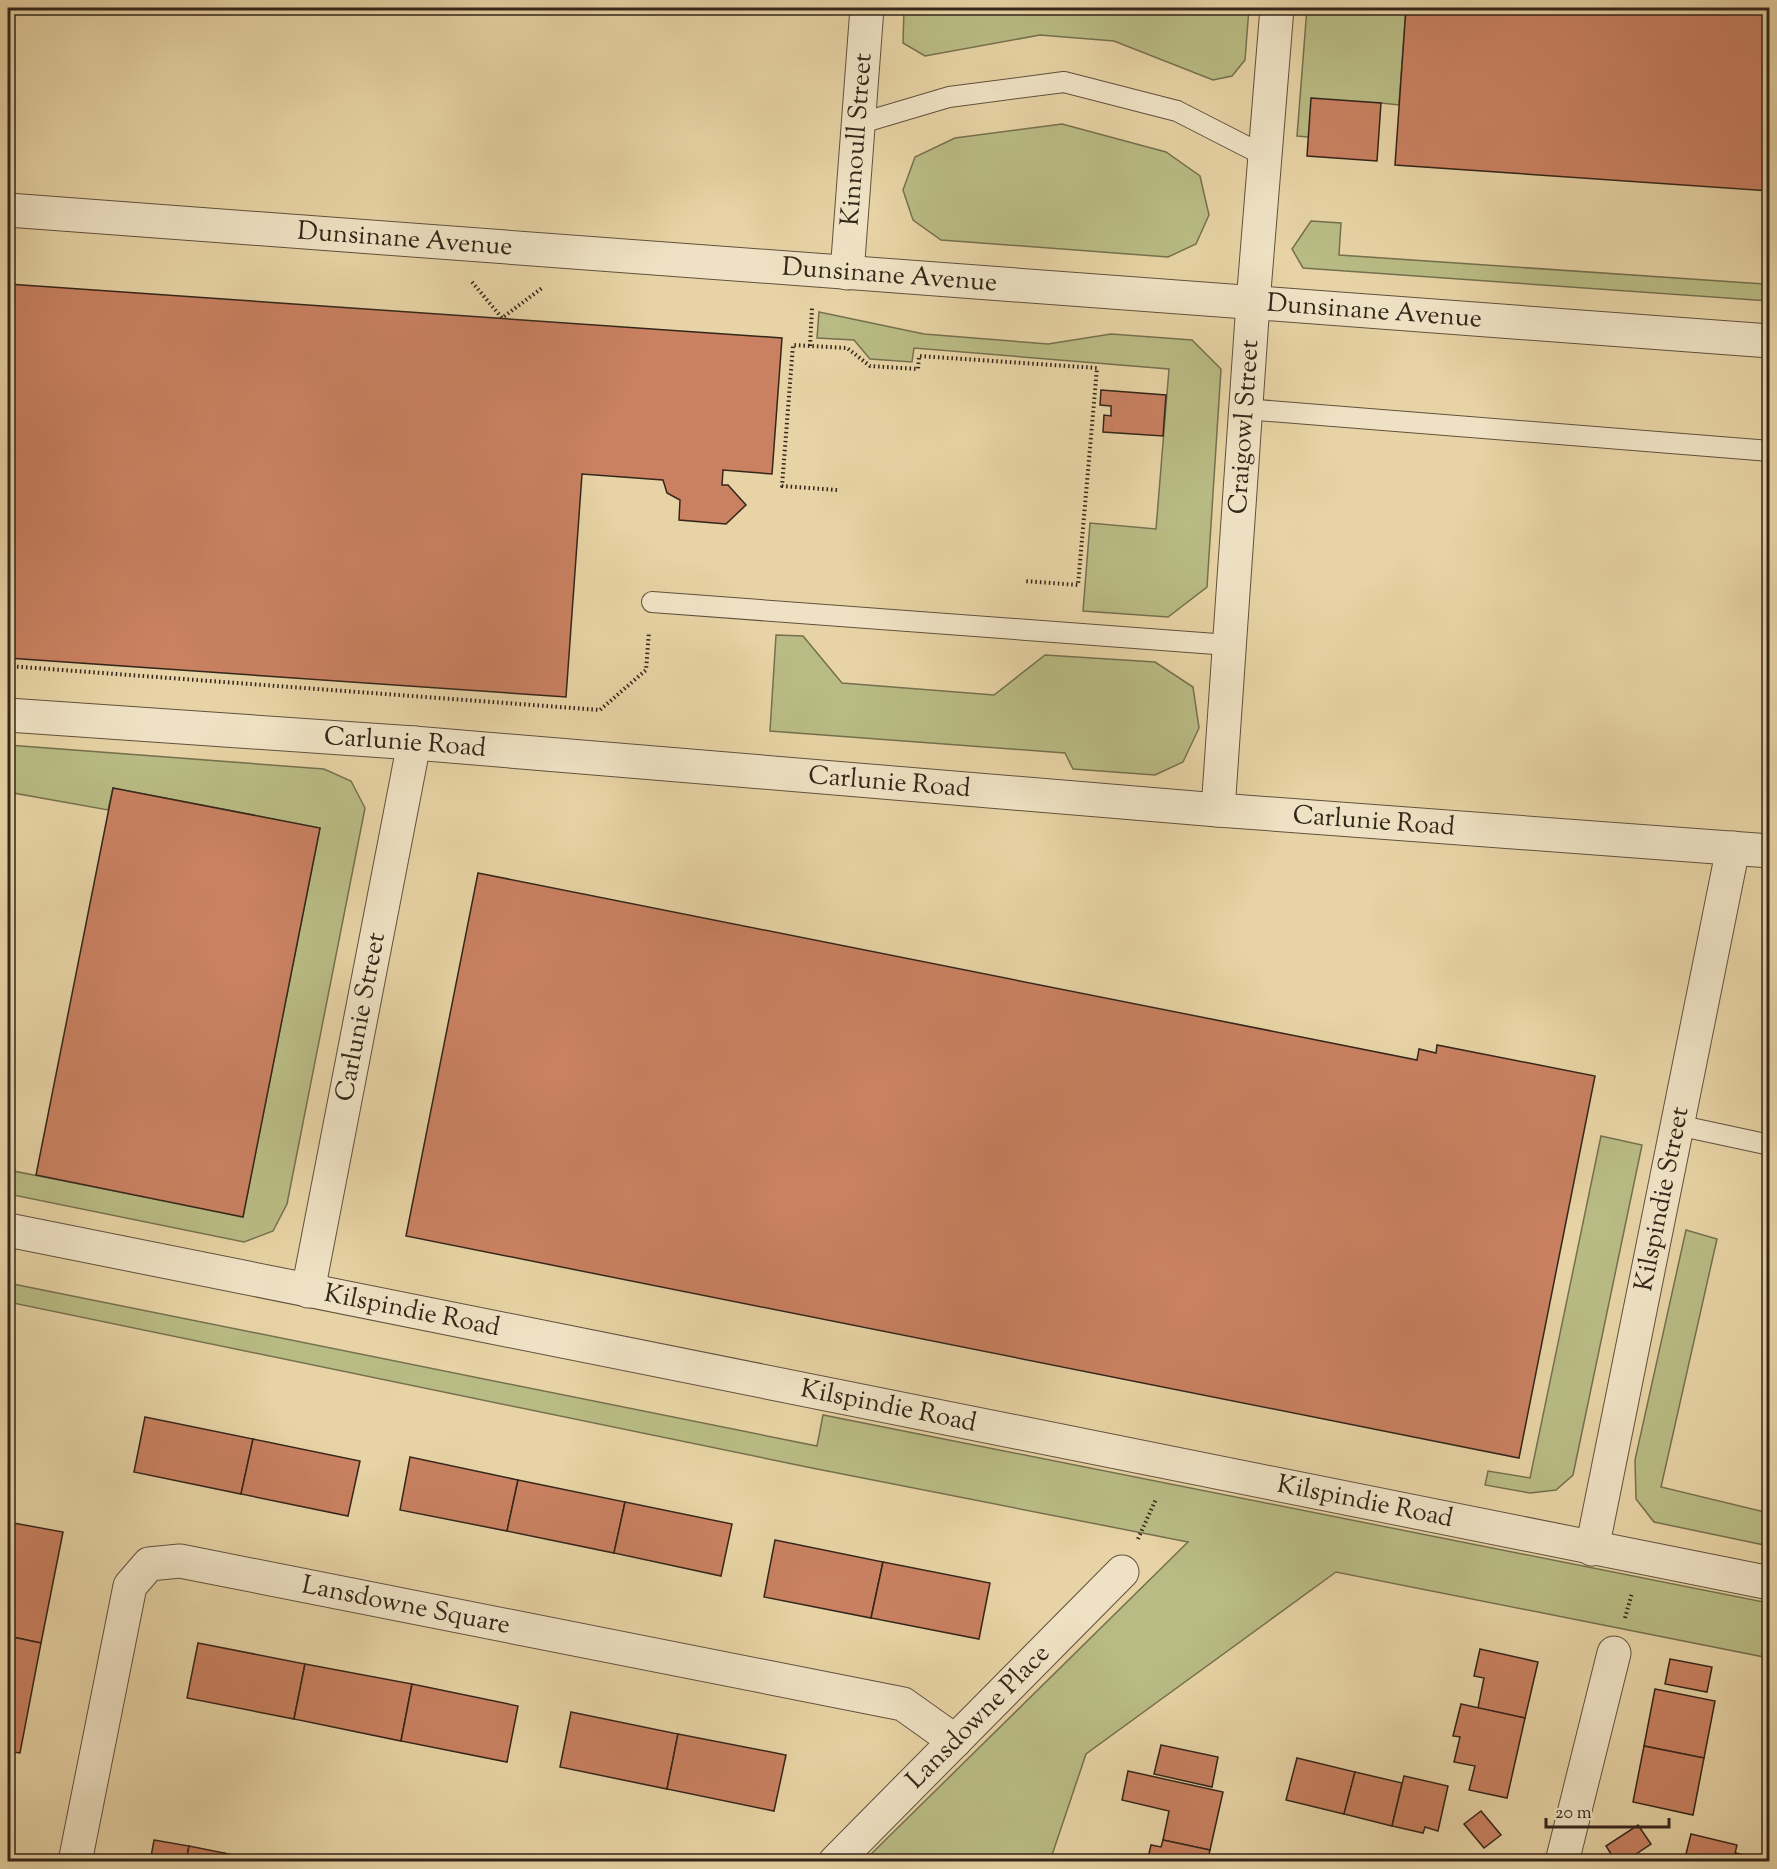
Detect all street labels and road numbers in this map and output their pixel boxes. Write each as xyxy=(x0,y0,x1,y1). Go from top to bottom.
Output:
street label: Kinnoull Street xyxy=(832,52,882,227)
street label: Dunsinane Avenue xyxy=(296,213,514,266)
street label: Dunsinane Avenue xyxy=(781,249,998,302)
street label: Dunsinane Avenue xyxy=(1265,285,1483,338)
street label: Craigowl Street xyxy=(1220,338,1269,515)
street label: Carlunie Road xyxy=(323,718,488,767)
street label: Carlunie Road xyxy=(807,757,972,808)
street label: Carlunie Road xyxy=(1291,797,1457,846)
street label: Carlunie Street xyxy=(327,929,395,1105)
street label: Kilspindie Street xyxy=(1626,1103,1699,1295)
street label: Kilspindie Road xyxy=(321,1275,504,1347)
street label: Kilspindie Road xyxy=(797,1371,980,1442)
street label: Kilspindie Road xyxy=(1274,1466,1457,1538)
street label: Lansdowne Square xyxy=(299,1567,513,1644)
street label: Lansdowne Place xyxy=(898,1636,1059,1798)

